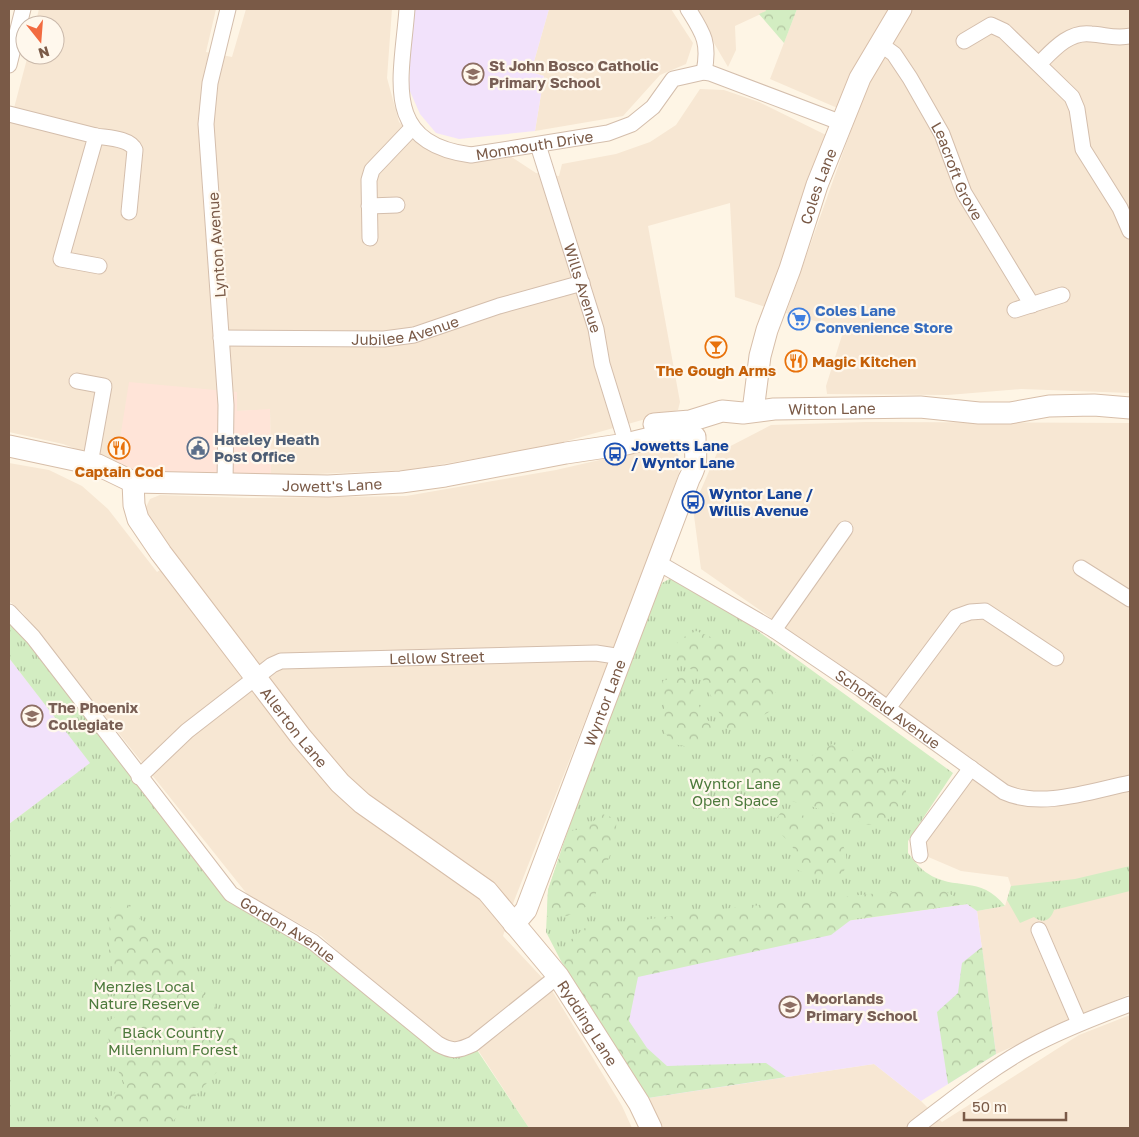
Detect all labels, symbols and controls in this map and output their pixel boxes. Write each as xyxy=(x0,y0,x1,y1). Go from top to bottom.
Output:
north arrow xyxy=(15,15,65,65)
text: N xyxy=(36,43,52,63)
place label: St John Bosco Catholic Primary School xyxy=(489,56,659,91)
school or university icon: St John Bosco Catholic Primary School xyxy=(461,62,485,86)
street label: Leacroft Grove xyxy=(928,118,987,223)
street label: Monmouth Drive xyxy=(474,126,595,163)
street label: Coles Lane xyxy=(796,145,840,226)
street label: Lynton Avenue xyxy=(203,191,229,298)
street label: Wills Avenue xyxy=(561,241,606,335)
place label: Coles Lane Convenience Store xyxy=(815,301,953,336)
supermarket icon: Coles Lane Convenience Store xyxy=(787,307,811,331)
street label: Jubilee Avenue xyxy=(351,311,461,348)
bar icon: The Gough Arms xyxy=(704,335,728,359)
restaurant icon: Magic Kitchen xyxy=(784,349,808,373)
place label: Magic Kitchen xyxy=(812,352,916,370)
place label: The Gough Arms xyxy=(656,361,776,379)
street label: Witton Lane xyxy=(788,399,876,418)
place label: Hateley Heath Post Office xyxy=(214,430,319,465)
restaurant icon: Captain Cod xyxy=(107,436,131,460)
public building icon: Hateley Heath Post Office xyxy=(186,436,210,460)
place label: Jowetts Lane / Wyntor Lane xyxy=(631,436,735,471)
bus stop icon: Jowetts Lane / Wyntor Lane xyxy=(603,442,627,466)
place label: Captain Cod xyxy=(74,462,164,480)
street label: Jowett's Lane xyxy=(282,474,383,495)
place label: Wyntor Lane / Willis Avenue xyxy=(709,484,814,519)
bus stop icon: Wyntor Lane / Willis Avenue xyxy=(681,490,705,514)
street label: Lellow Street xyxy=(389,647,485,667)
street label: Wyntor Lane xyxy=(580,656,629,749)
street label: Schofield Avenue xyxy=(832,665,944,753)
street label: Allerton Lane xyxy=(257,683,332,771)
place label: The Phoenix Collegiate xyxy=(48,698,139,733)
school or university icon: The Phoenix Collegiate xyxy=(20,704,44,728)
park label: Wyntor Lane Open Space xyxy=(689,774,781,809)
street label: Gordon Avenue xyxy=(237,892,340,966)
park label: Menzies Local Nature Reserve xyxy=(88,977,200,1012)
street label: Rydding Lane xyxy=(554,977,622,1069)
place label: Moorlands Primary School xyxy=(806,989,918,1024)
school or university icon: Moorlands Primary School xyxy=(778,995,802,1019)
park label: Black Country Millennium Forest xyxy=(108,1023,238,1058)
scale bar xyxy=(964,1090,1066,1122)
text: 50 m xyxy=(972,1097,1007,1115)

